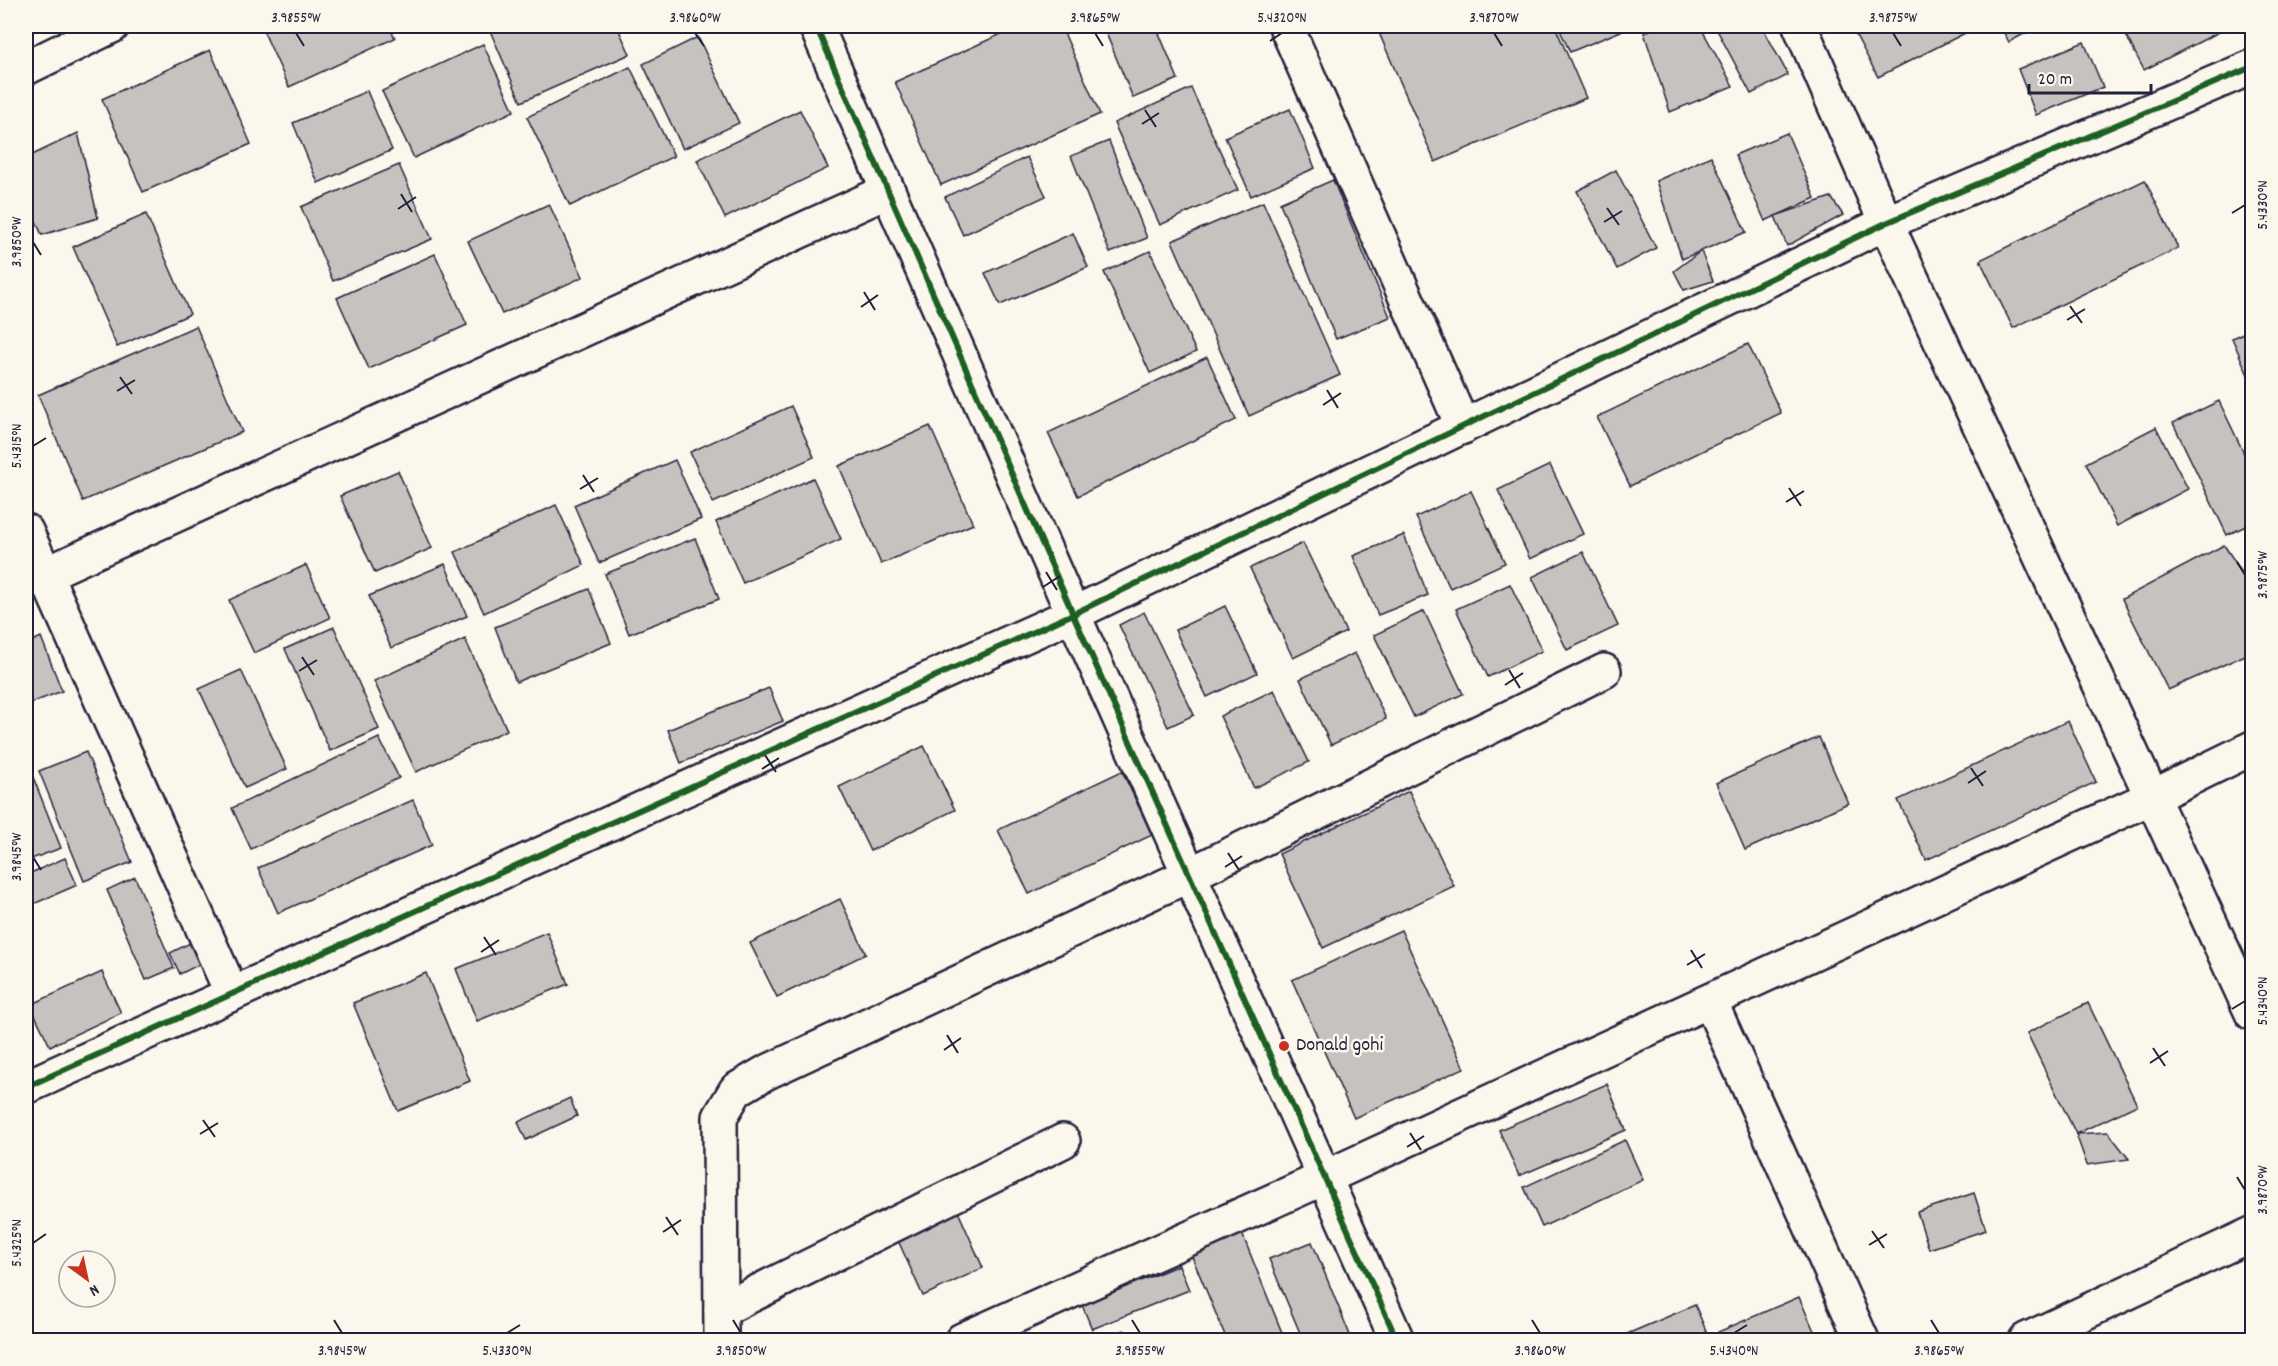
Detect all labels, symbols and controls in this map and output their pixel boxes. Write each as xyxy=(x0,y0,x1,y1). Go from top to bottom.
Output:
text: 3.9855°W xyxy=(271,8,321,30)
text: 3.9860°W xyxy=(670,8,721,30)
text: 3.9865°W xyxy=(1070,8,1120,30)
text: 5.4320°N xyxy=(1257,8,1307,30)
text: 3.9870°W xyxy=(1469,8,1519,30)
text: 3.9875°W xyxy=(1869,8,1917,30)
scale bar xyxy=(2029,57,2150,95)
text: 20 m xyxy=(2038,68,2072,93)
text: 5.4330°N xyxy=(2253,180,2275,230)
text: 3.9850°W xyxy=(7,216,29,267)
text: 5.4315°N xyxy=(7,424,29,468)
text: 3.9875°W xyxy=(2253,551,2275,599)
text: 3.9845°W xyxy=(7,832,29,881)
text: 5.4340°N xyxy=(2253,977,2275,1025)
place label: Donald gohi xyxy=(1296,1032,1383,1060)
marker: Donald gohi xyxy=(1277,1039,1291,1053)
text: 3.9870°W xyxy=(2253,1165,2275,1215)
text: 5.4325°N xyxy=(7,1219,29,1267)
north arrow xyxy=(57,1249,117,1309)
text: N xyxy=(84,1278,103,1301)
text: 3.9845°W xyxy=(318,1341,367,1363)
text: 5.4330°N xyxy=(482,1341,532,1363)
text: 3.9850°W xyxy=(716,1341,767,1363)
text: 3.9855°W xyxy=(1115,1341,1165,1363)
text: 3.9860°W xyxy=(1515,1341,1566,1363)
text: 5.4340°N xyxy=(1710,1341,1758,1363)
text: 3.9865°W xyxy=(1914,1341,1964,1363)

